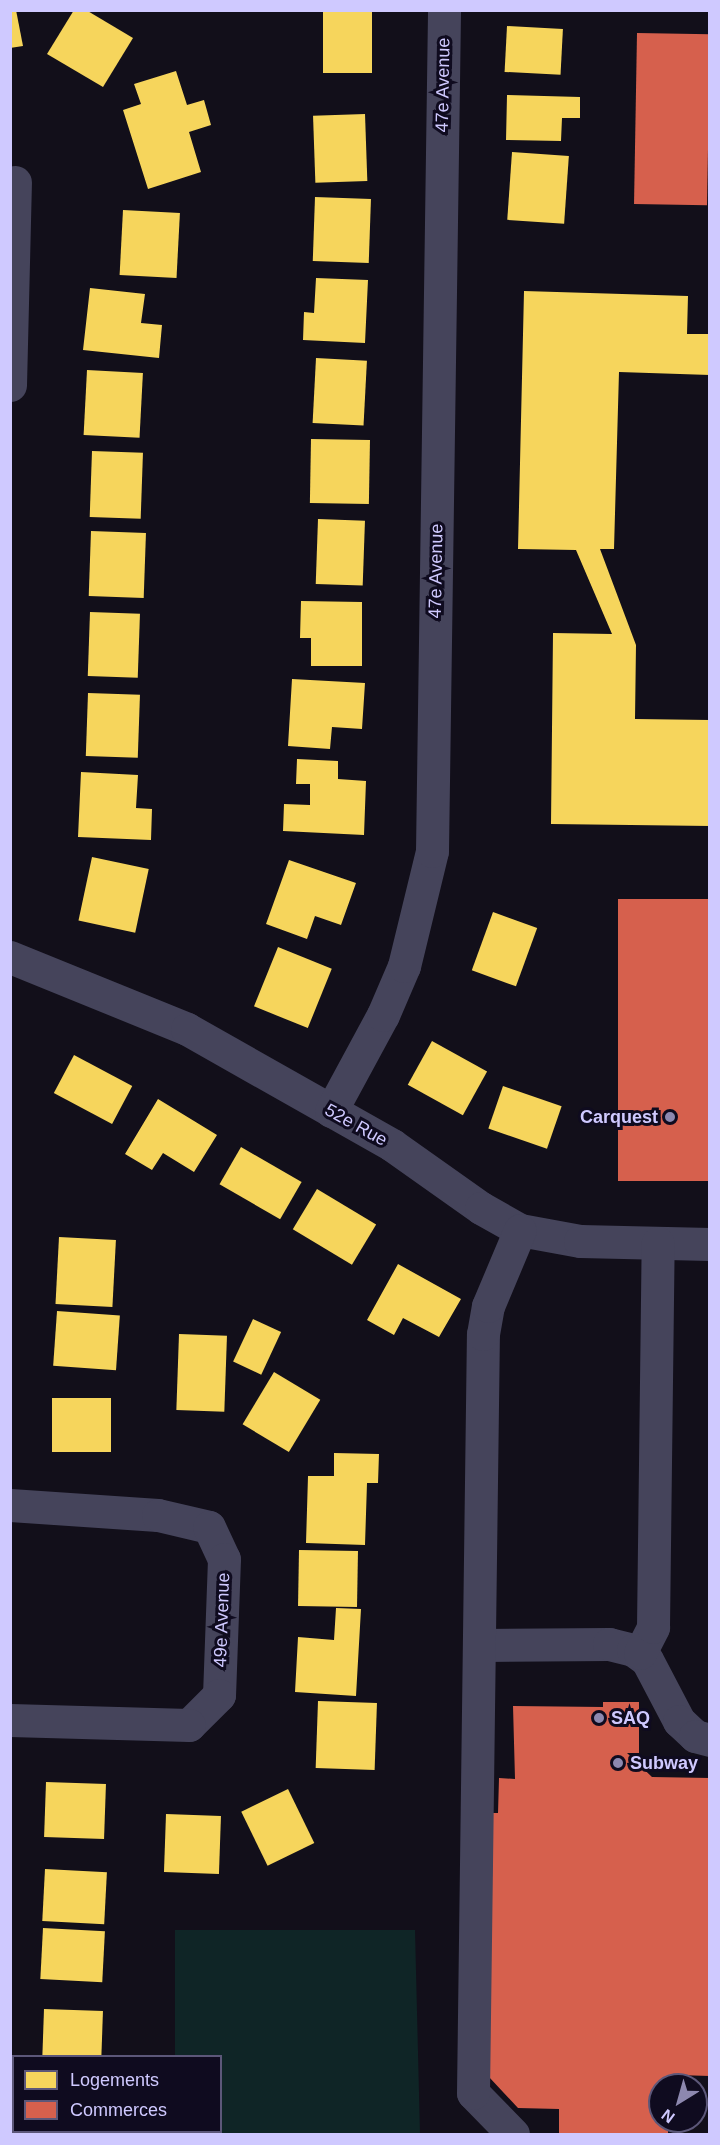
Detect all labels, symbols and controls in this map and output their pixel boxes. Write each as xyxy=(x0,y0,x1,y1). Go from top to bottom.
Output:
street label: 47e Avenue xyxy=(431,37,455,133)
street label: 47e Avenue xyxy=(424,523,448,619)
street label: 52e Rue xyxy=(321,1099,391,1151)
place label: Carquest xyxy=(580,1106,658,1128)
marker: Carquest xyxy=(663,1110,677,1124)
street label: 49e Avenue xyxy=(210,1572,234,1668)
place label: SAQ xyxy=(611,1707,650,1729)
marker: SAQ xyxy=(592,1711,606,1725)
place label: Subway xyxy=(630,1752,698,1774)
marker: Subway xyxy=(611,1756,625,1770)
legend xyxy=(12,2055,222,2133)
text: Logements xyxy=(70,2070,159,2090)
north arrow xyxy=(648,2073,708,2133)
text: Commerces xyxy=(70,2100,167,2120)
text: N xyxy=(658,2106,678,2126)

